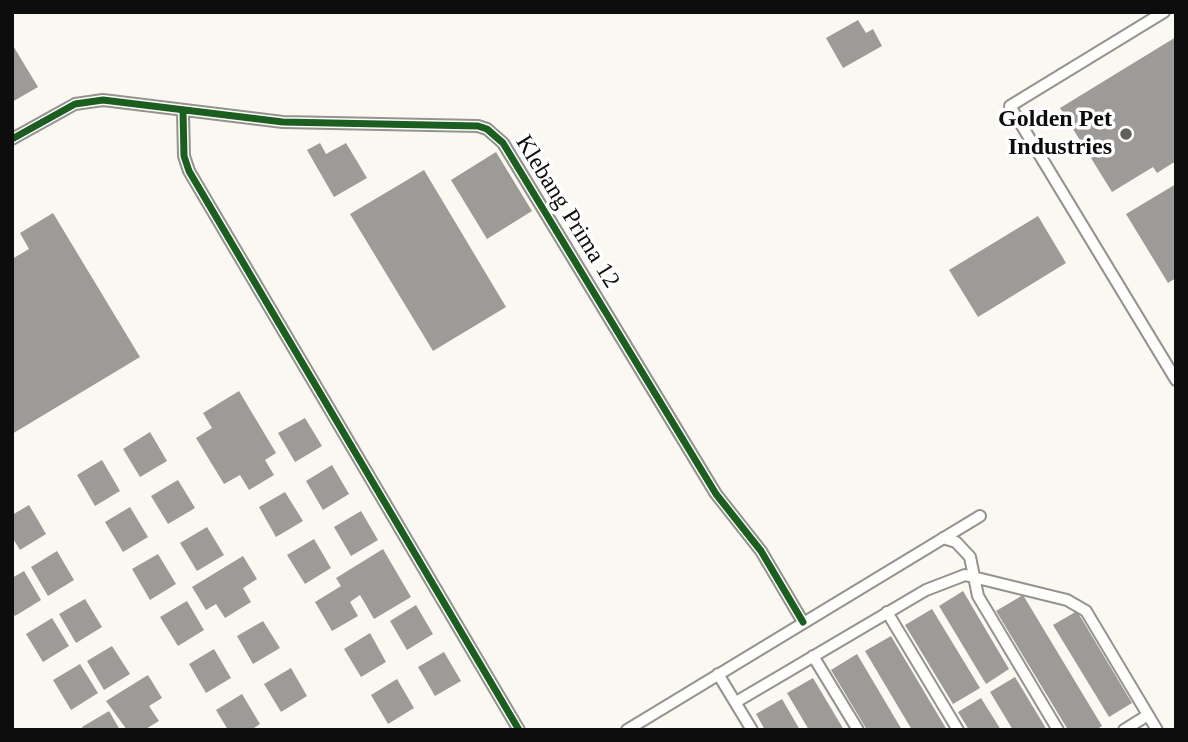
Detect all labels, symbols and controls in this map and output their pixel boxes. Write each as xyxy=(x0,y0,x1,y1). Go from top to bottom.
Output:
place label: Golden Pet Industries xyxy=(998,106,1112,162)
marker: Golden Pet Industries xyxy=(1118,126,1134,142)
street label: Klebang Prima 12 xyxy=(509,130,625,294)

